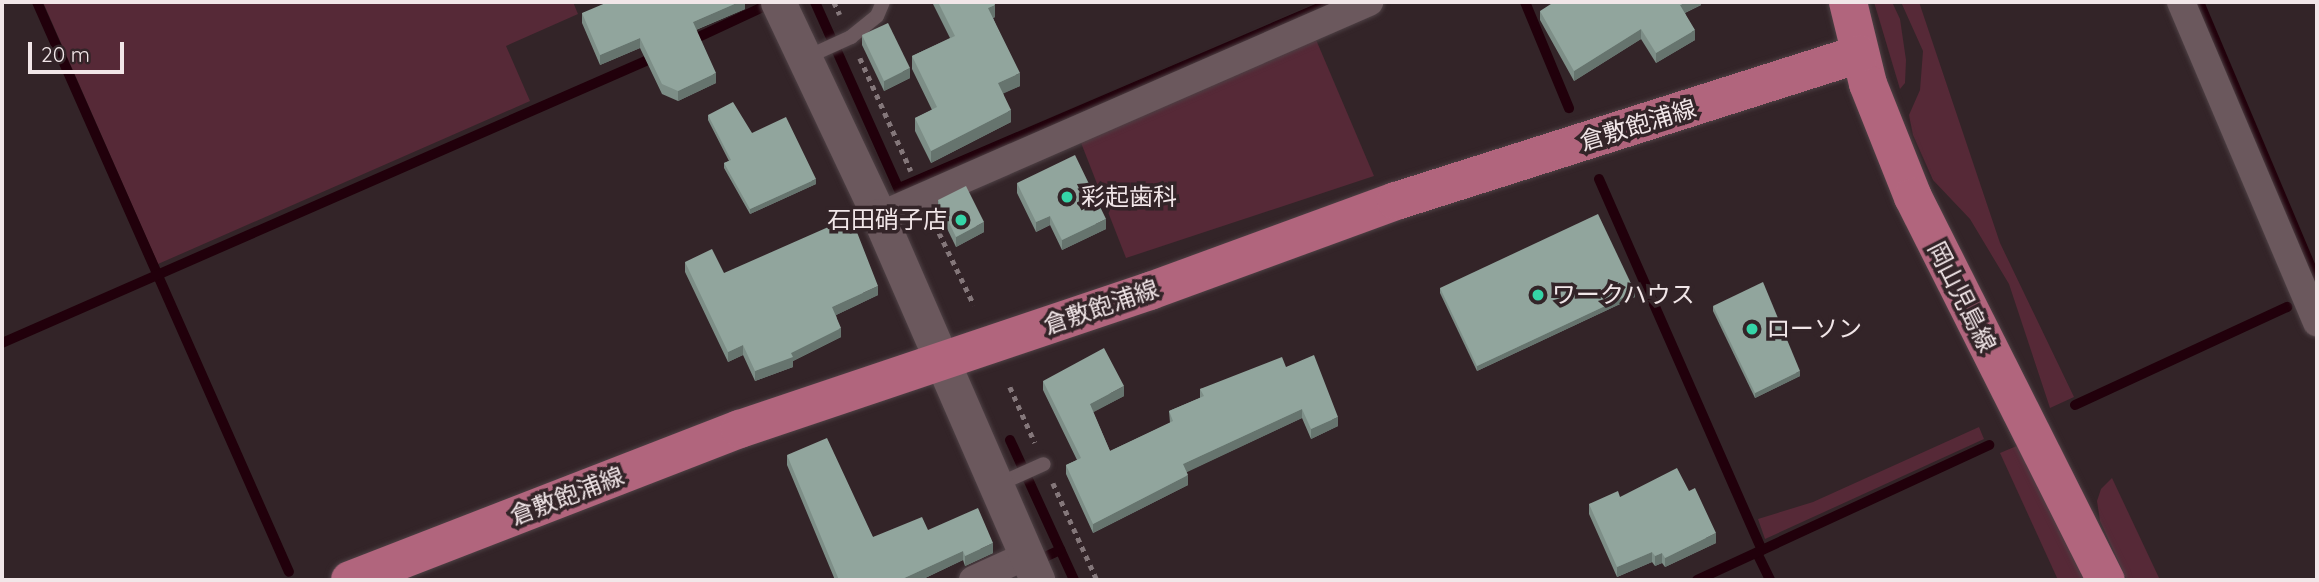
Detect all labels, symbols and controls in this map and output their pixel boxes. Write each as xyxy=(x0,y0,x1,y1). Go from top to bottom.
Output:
scale bar xyxy=(32,28,128,72)
text: 20 m xyxy=(41,41,90,67)
street label: 倉敷飽浦線 xyxy=(1576,94,1700,156)
place label: 彩起歯科 xyxy=(1081,183,1177,211)
marker: 彩起歯科 xyxy=(1059,189,1075,205)
place label: 石田硝子店 xyxy=(827,206,947,234)
marker: 石田硝子店 xyxy=(953,212,969,228)
street label: 岡山児島線 xyxy=(1922,237,2002,357)
street label: 倉敷飽浦線 xyxy=(1040,274,1162,340)
place label: ワークハウス xyxy=(1552,281,1696,309)
marker: ワークハウス xyxy=(1530,287,1546,303)
place label: ローソン xyxy=(1766,315,1862,343)
marker: ローソン xyxy=(1744,321,1760,337)
street label: 倉敷飽浦線 xyxy=(506,461,628,531)

